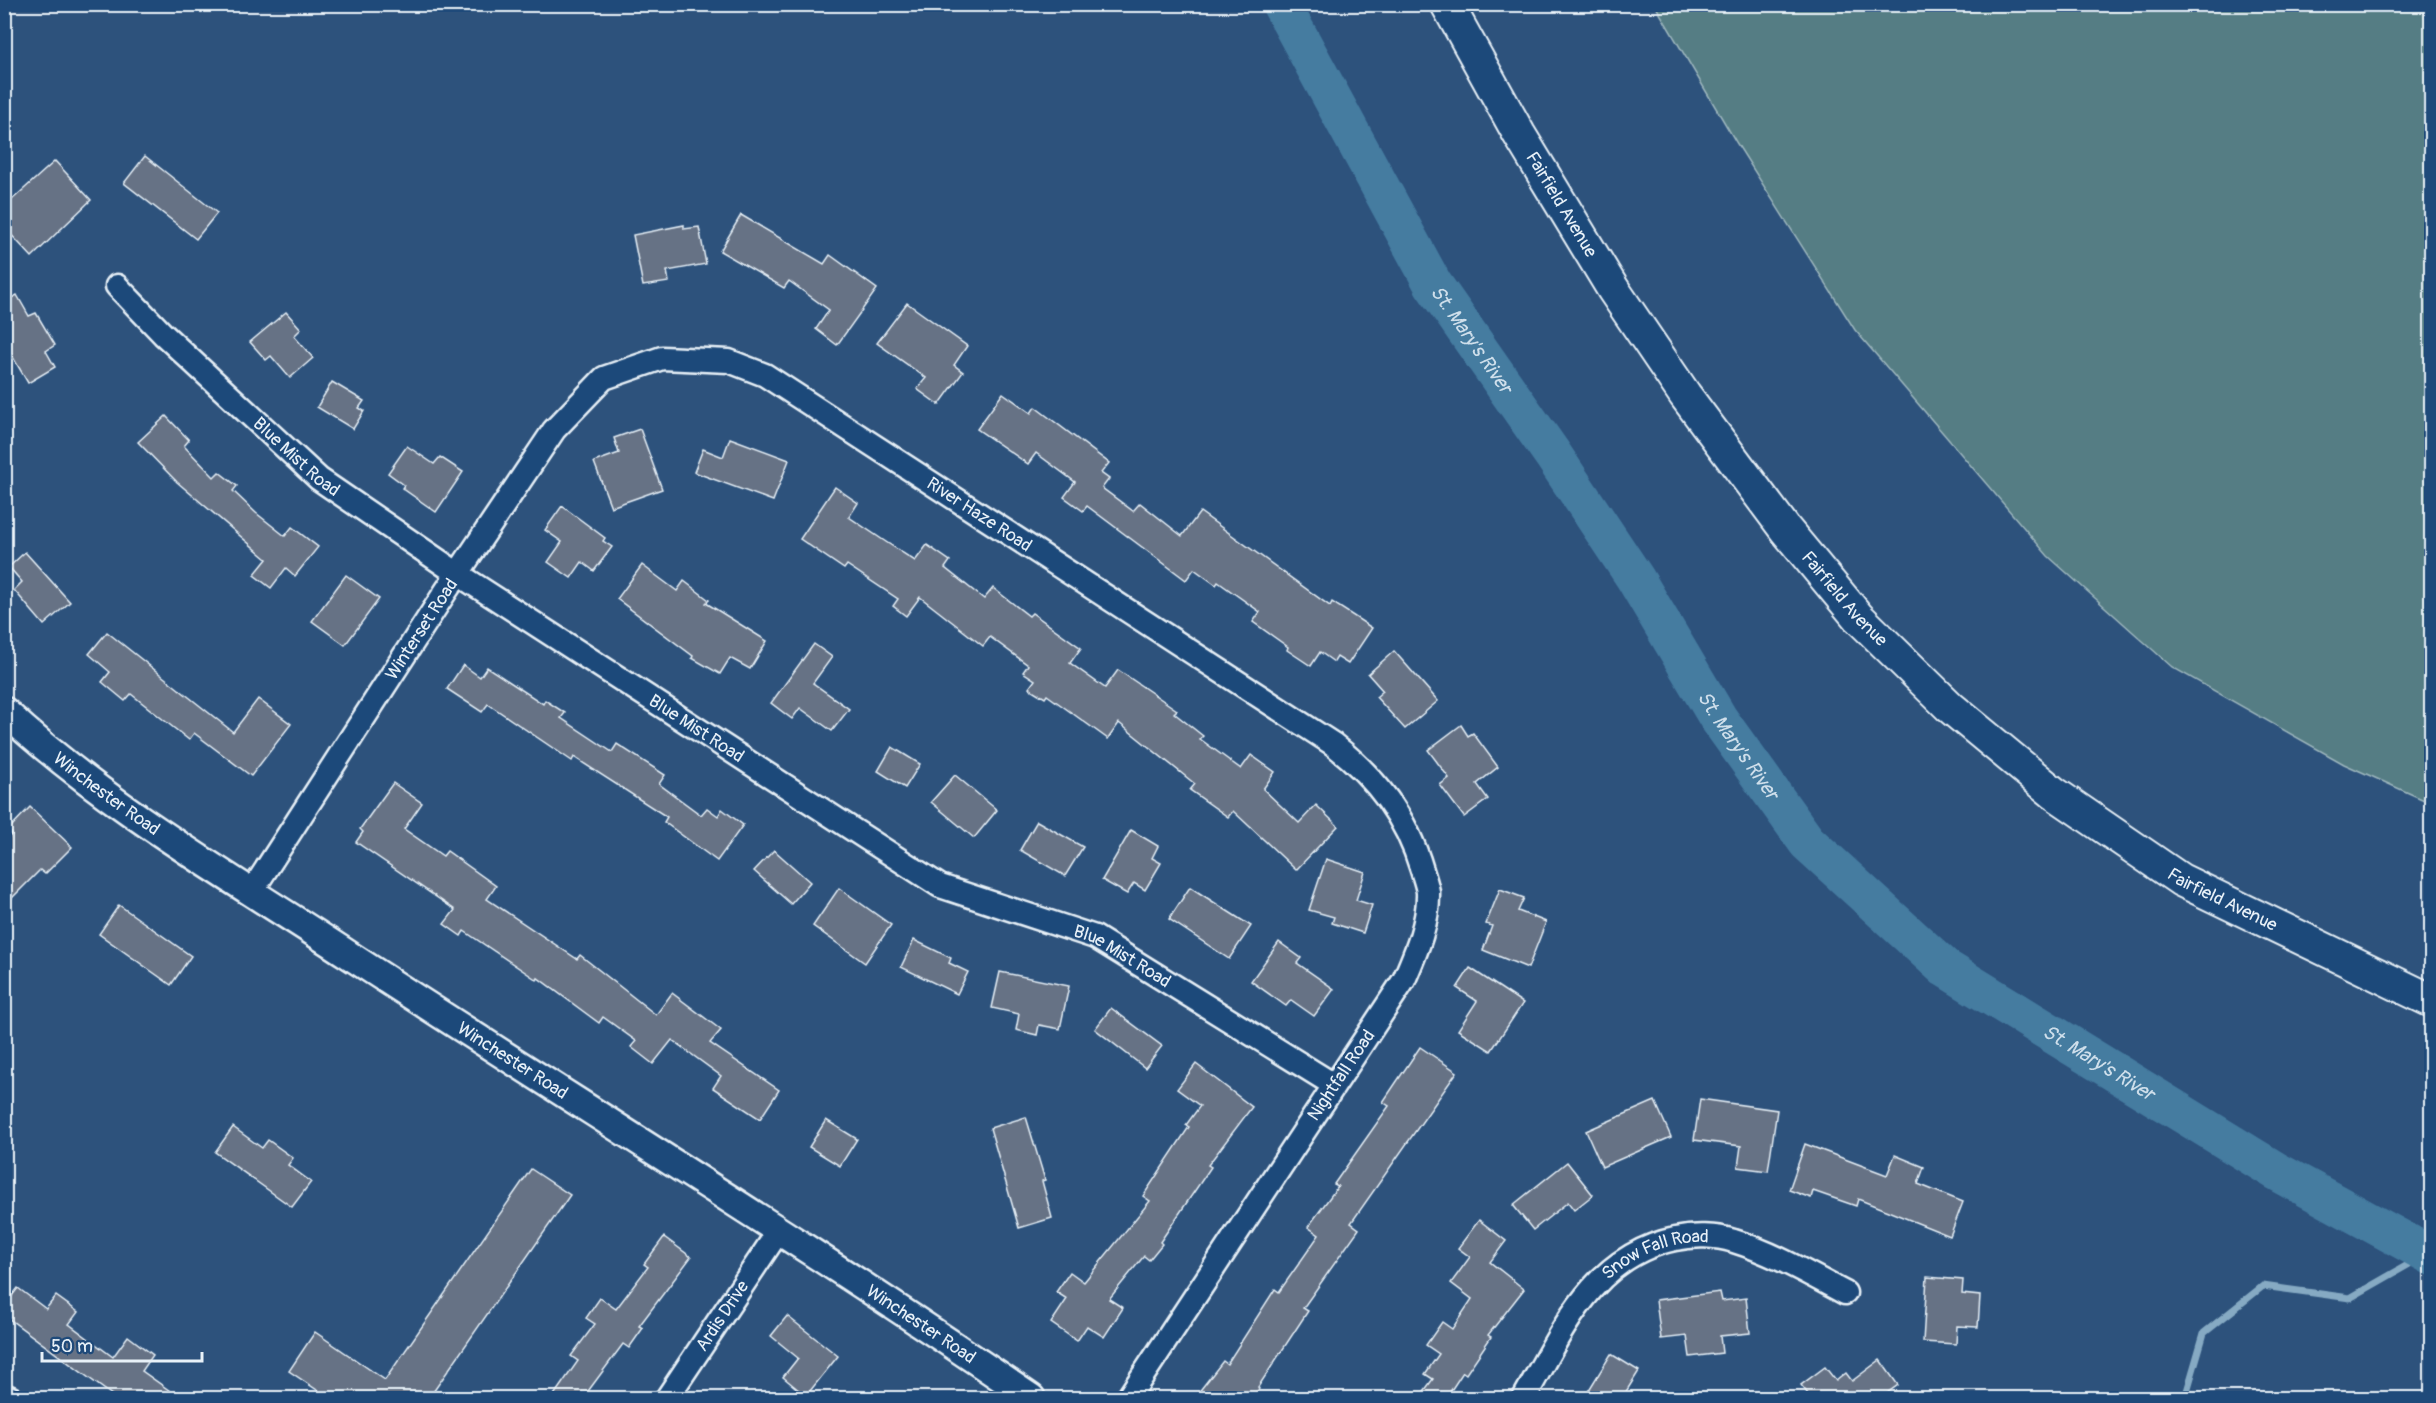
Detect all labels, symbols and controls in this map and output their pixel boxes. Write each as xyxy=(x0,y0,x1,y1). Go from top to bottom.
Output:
street label: Fairfield Avenue xyxy=(1520,148,1602,262)
water label: St. Mary's River xyxy=(1425,281,1520,401)
street label: Blue Mist Road xyxy=(248,412,344,502)
street label: River Haze Road xyxy=(922,472,1036,557)
street label: Fairfield Avenue xyxy=(1796,547,1892,652)
street label: Winterset Road xyxy=(381,574,463,684)
water label: St. Mary's River xyxy=(1692,687,1786,807)
street label: Blue Mist Road xyxy=(644,690,748,768)
street label: Winchester Road xyxy=(48,747,164,841)
street label: Fairfield Avenue xyxy=(2163,863,2281,937)
street label: Blue Mist Road xyxy=(1071,920,1175,993)
street label: Winchester Road xyxy=(453,1017,572,1105)
water label: St. Mary's River xyxy=(2038,1019,2161,1108)
street label: Nightfall Road xyxy=(1303,1025,1380,1125)
street label: Snow Fall Road xyxy=(1597,1225,1709,1285)
street label: Ardis Drive xyxy=(691,1276,754,1356)
street label: Winchester Road xyxy=(862,1280,980,1369)
scale bar xyxy=(42,1325,202,1363)
text: 50 m xyxy=(51,1335,93,1358)

